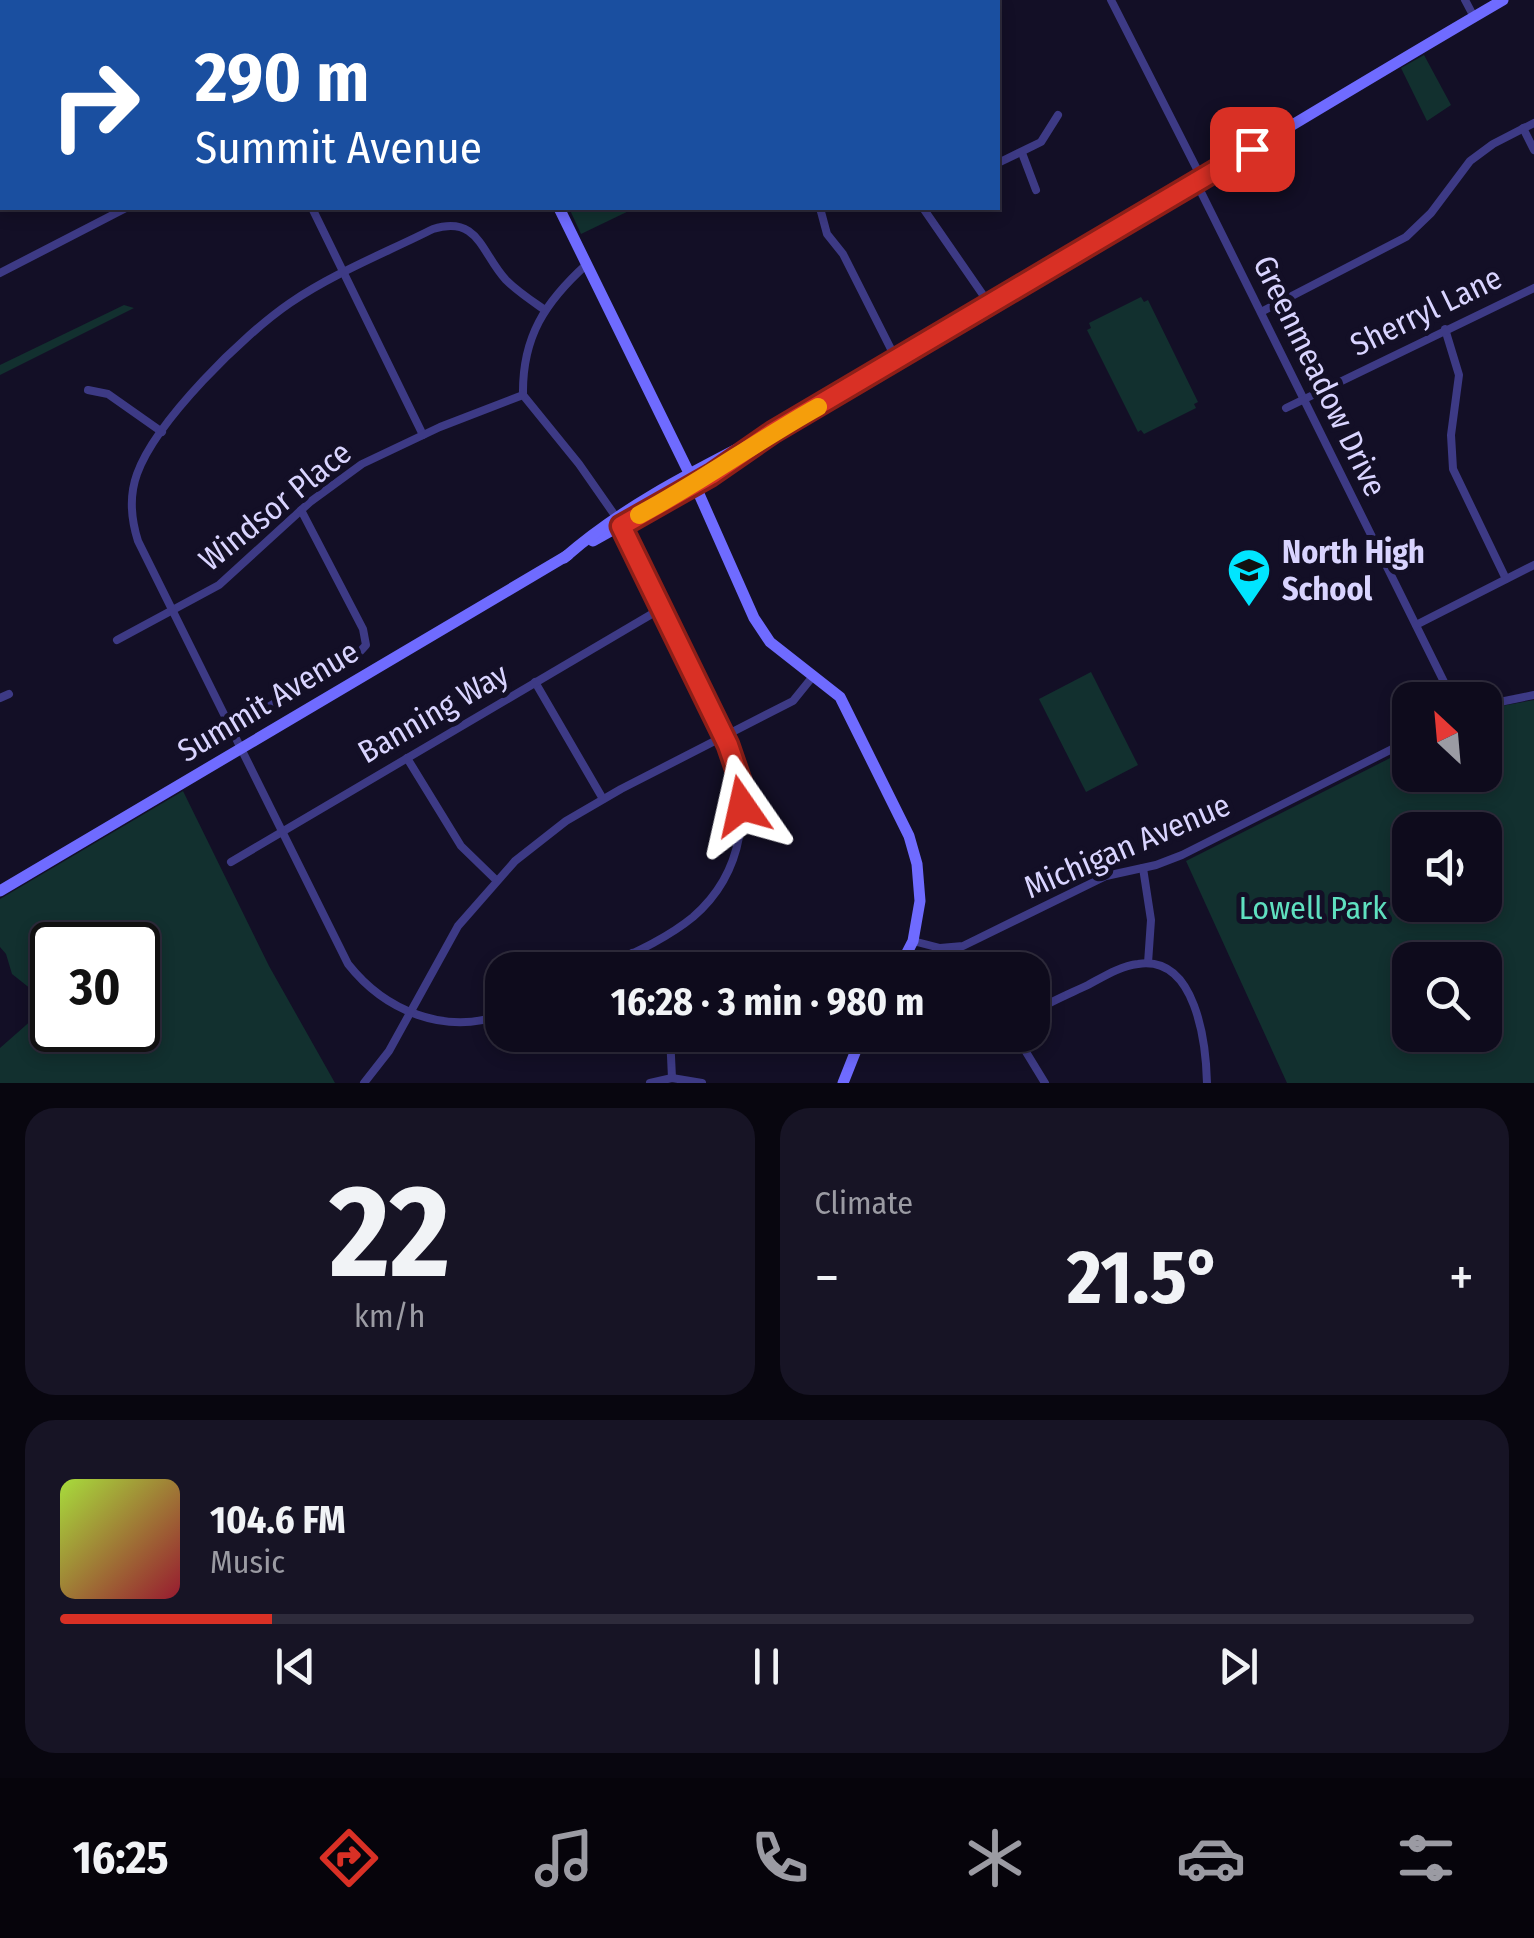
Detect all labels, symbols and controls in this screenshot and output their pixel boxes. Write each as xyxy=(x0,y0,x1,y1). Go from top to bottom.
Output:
text: 290 m xyxy=(195,36,369,120)
icon: right xyxy=(30,40,160,170)
pin xyxy=(1210,107,1295,192)
text: Summit Avenue xyxy=(195,121,482,175)
icon: arrive xyxy=(1225,122,1280,177)
street label: Greenmeadow Drive xyxy=(1245,249,1395,503)
street label: Sherryl Lane xyxy=(1344,258,1508,364)
street label: Windsor Place xyxy=(191,433,359,579)
place label: North High School xyxy=(1282,533,1425,608)
school or university icon: North High School xyxy=(1226,547,1272,608)
street label: Summit Avenue xyxy=(171,632,365,770)
street label: Banning Way xyxy=(351,654,515,771)
north arrow xyxy=(1392,682,1502,792)
map controls xyxy=(1392,682,1502,1052)
position arrow xyxy=(690,754,794,858)
street label: Michigan Avenue xyxy=(1018,786,1236,906)
button: sound xyxy=(1392,812,1502,922)
park label: Lowell Park xyxy=(1239,889,1387,927)
speed limit sign: 30 xyxy=(30,922,160,1052)
button: search xyxy=(1392,942,1502,1052)
text: 16:28 · 3 min · 980 m xyxy=(611,979,924,1025)
text: 22 xyxy=(330,1154,450,1310)
text: Climate xyxy=(815,1184,913,1222)
text: 21.5° xyxy=(1067,1233,1221,1323)
text: − xyxy=(815,1245,839,1311)
text: + xyxy=(1449,1245,1474,1311)
text: km/h xyxy=(354,1297,425,1335)
text: 104.6 FM xyxy=(210,1497,346,1543)
text: Music xyxy=(210,1543,285,1581)
icon: previous xyxy=(268,1639,323,1694)
icon: pause xyxy=(739,1639,794,1694)
icon: next xyxy=(1211,1639,1266,1694)
icon: directions xyxy=(314,1823,384,1893)
icon: music xyxy=(529,1823,599,1893)
icon: phone xyxy=(745,1823,815,1893)
icon: climate xyxy=(960,1823,1030,1893)
icon: car xyxy=(1176,1823,1246,1893)
icon: filters xyxy=(1391,1823,1461,1893)
text: 16:25 xyxy=(73,1831,169,1885)

